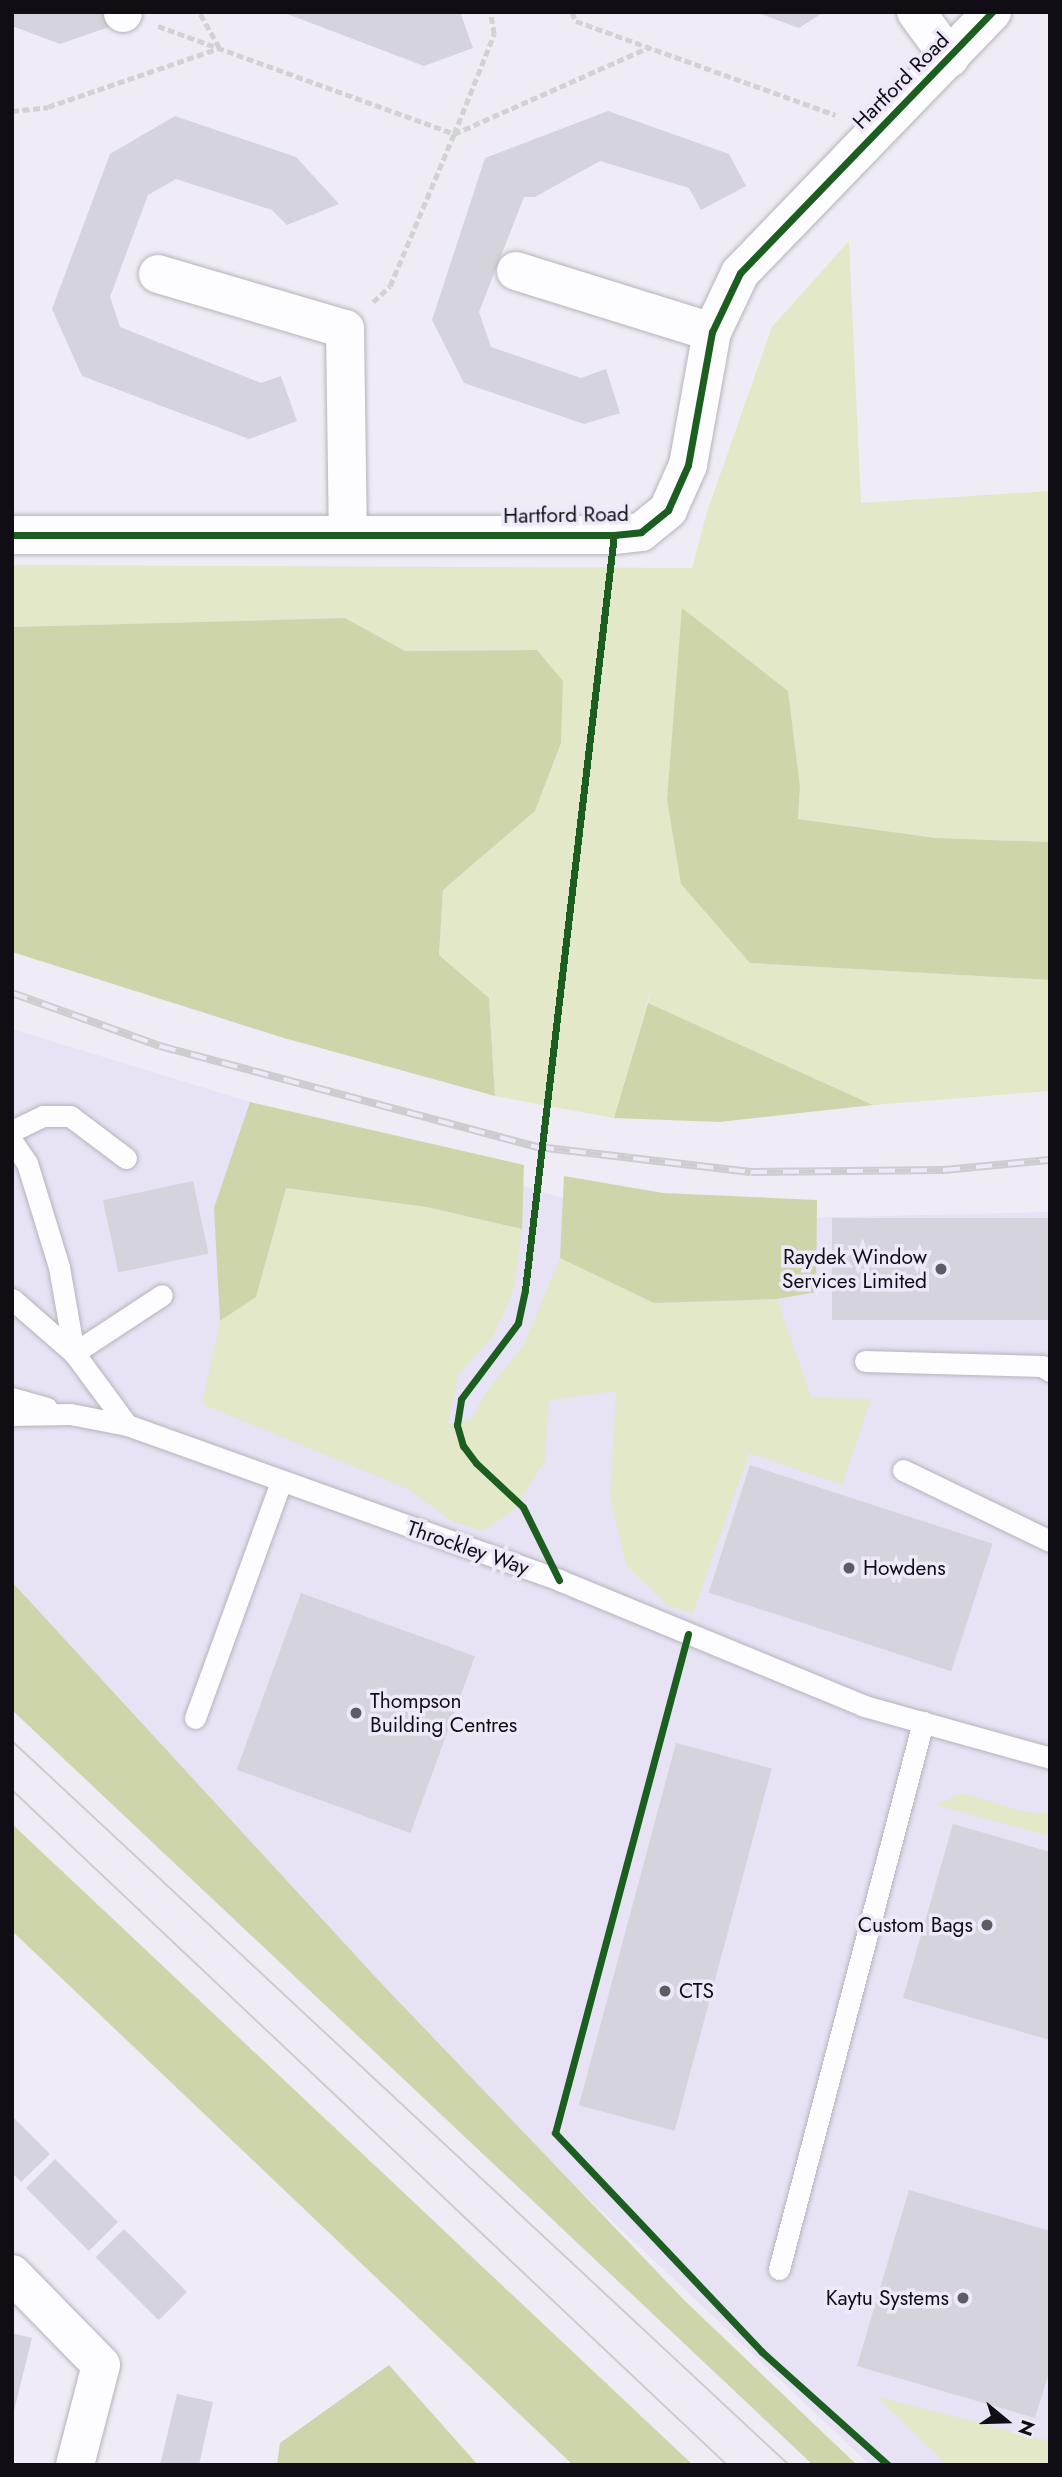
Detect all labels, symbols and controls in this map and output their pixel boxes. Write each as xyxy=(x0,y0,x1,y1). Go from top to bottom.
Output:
street label: Hartford Road xyxy=(848,28,954,134)
street label: Hartford Road xyxy=(503,501,629,529)
place label: Raydek Window Services Limited xyxy=(782,1244,927,1294)
marker: Raydek Window Services Limited xyxy=(933,1261,949,1277)
street label: Throckley Way xyxy=(404,1515,532,1581)
place label: Howdens xyxy=(863,1555,946,1581)
marker: Howdens xyxy=(841,1560,857,1576)
place label: Thompson Building Centres xyxy=(370,1688,517,1738)
marker: Thompson Building Centres xyxy=(348,1705,364,1721)
place label: Custom Bags xyxy=(858,1912,973,1938)
marker: Custom Bags xyxy=(979,1917,995,1933)
place label: CTS xyxy=(679,1978,714,2004)
marker: CTS xyxy=(657,1983,673,1999)
place label: Kaytu Systems xyxy=(826,2285,949,2311)
marker: Kaytu Systems xyxy=(955,2290,971,2306)
north arrow xyxy=(971,2386,1041,2456)
text: N xyxy=(1011,2416,1042,2440)

